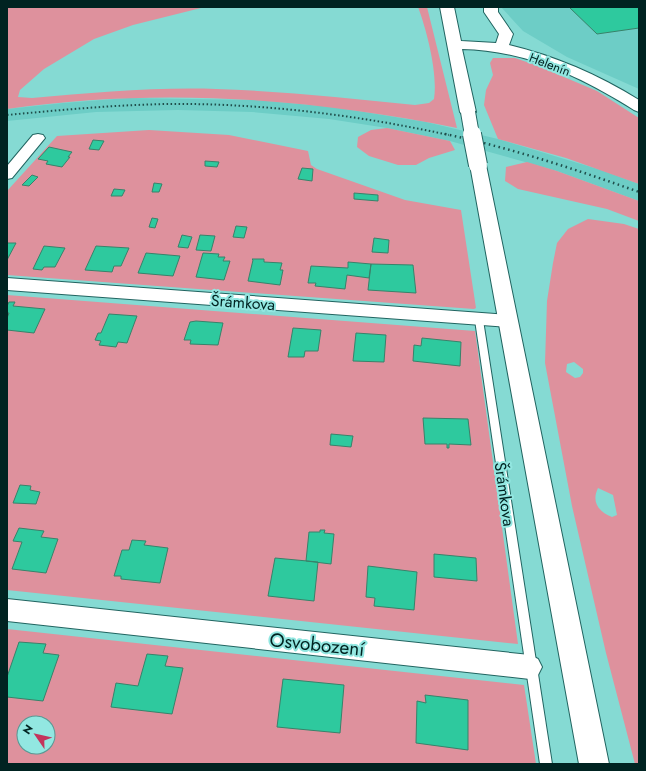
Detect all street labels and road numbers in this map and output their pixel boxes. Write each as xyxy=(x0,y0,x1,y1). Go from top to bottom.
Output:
street label: Helenín xyxy=(526,48,573,81)
street label: Šrámkova xyxy=(210,289,276,316)
street label: Šrámkova xyxy=(489,461,520,528)
street label: Osvobození xyxy=(268,626,367,663)

